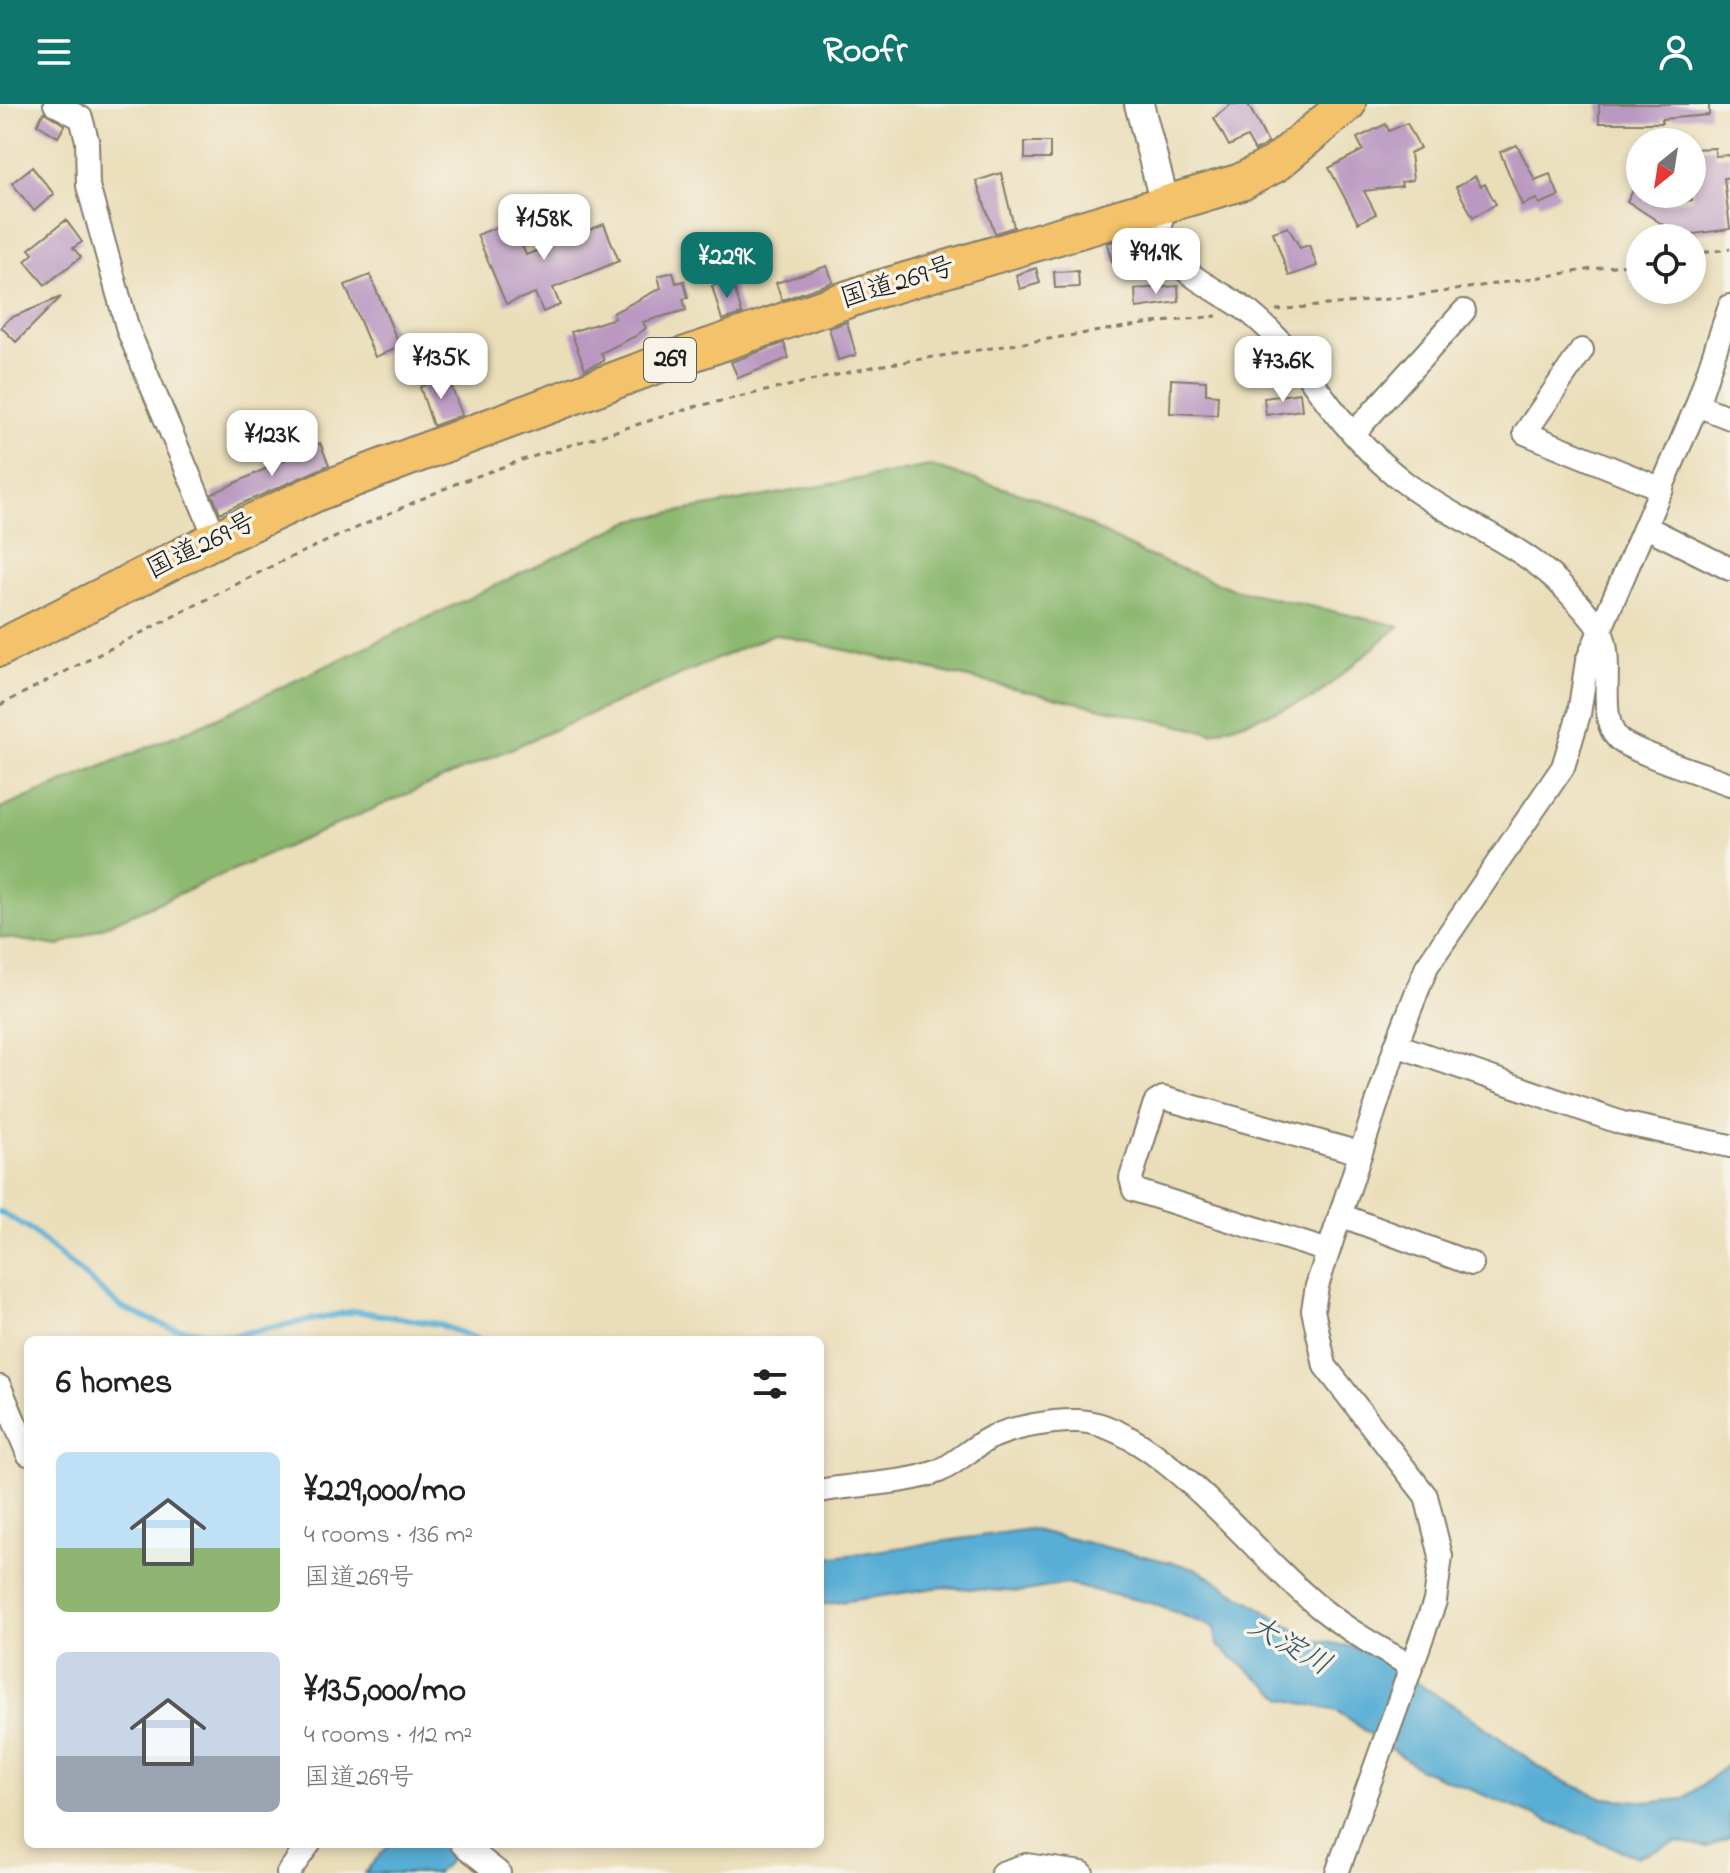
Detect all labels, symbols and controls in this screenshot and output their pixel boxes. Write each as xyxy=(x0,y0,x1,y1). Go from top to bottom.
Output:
text: Roofr xyxy=(823,26,907,79)
icon: menu xyxy=(32,30,76,74)
icon: person xyxy=(1654,30,1698,74)
north arrow xyxy=(1626,128,1706,208)
map controls xyxy=(1626,128,1706,304)
pin: ¥158K xyxy=(488,194,600,262)
text: ¥158K xyxy=(516,201,572,239)
button: locate xyxy=(1626,224,1706,304)
pin: ¥91.9K xyxy=(1091,228,1221,296)
pin: ¥229K xyxy=(671,232,783,300)
text: ¥91.9K xyxy=(1130,235,1182,273)
text: ¥229K xyxy=(699,239,755,277)
street label: 国道269号 xyxy=(835,247,961,321)
pin: ¥135K xyxy=(385,333,497,401)
pin: ¥73.6K xyxy=(1218,336,1348,404)
road number: 269 xyxy=(644,338,696,382)
text: ¥135K xyxy=(413,340,469,378)
text: ¥73.6K xyxy=(1253,343,1313,381)
pin: ¥123K xyxy=(216,410,328,478)
text: ¥123K xyxy=(245,417,299,455)
street label: 国道269号 xyxy=(140,503,264,591)
text: 6 homes xyxy=(56,1359,172,1409)
icon: filters xyxy=(748,1362,792,1406)
text: ¥229,000/mo xyxy=(304,1467,466,1517)
icon: home xyxy=(120,1484,216,1580)
text: 4 rooms · 136 m² xyxy=(304,1517,473,1555)
text: 国道269号 xyxy=(304,1560,414,1598)
water label: 大淀川 xyxy=(1239,1605,1339,1689)
text: ¥135,000/mo xyxy=(304,1667,466,1717)
icon: home xyxy=(120,1684,216,1780)
text: 4 rooms · 112 m² xyxy=(304,1717,472,1755)
text: 国道269号 xyxy=(304,1760,414,1798)

